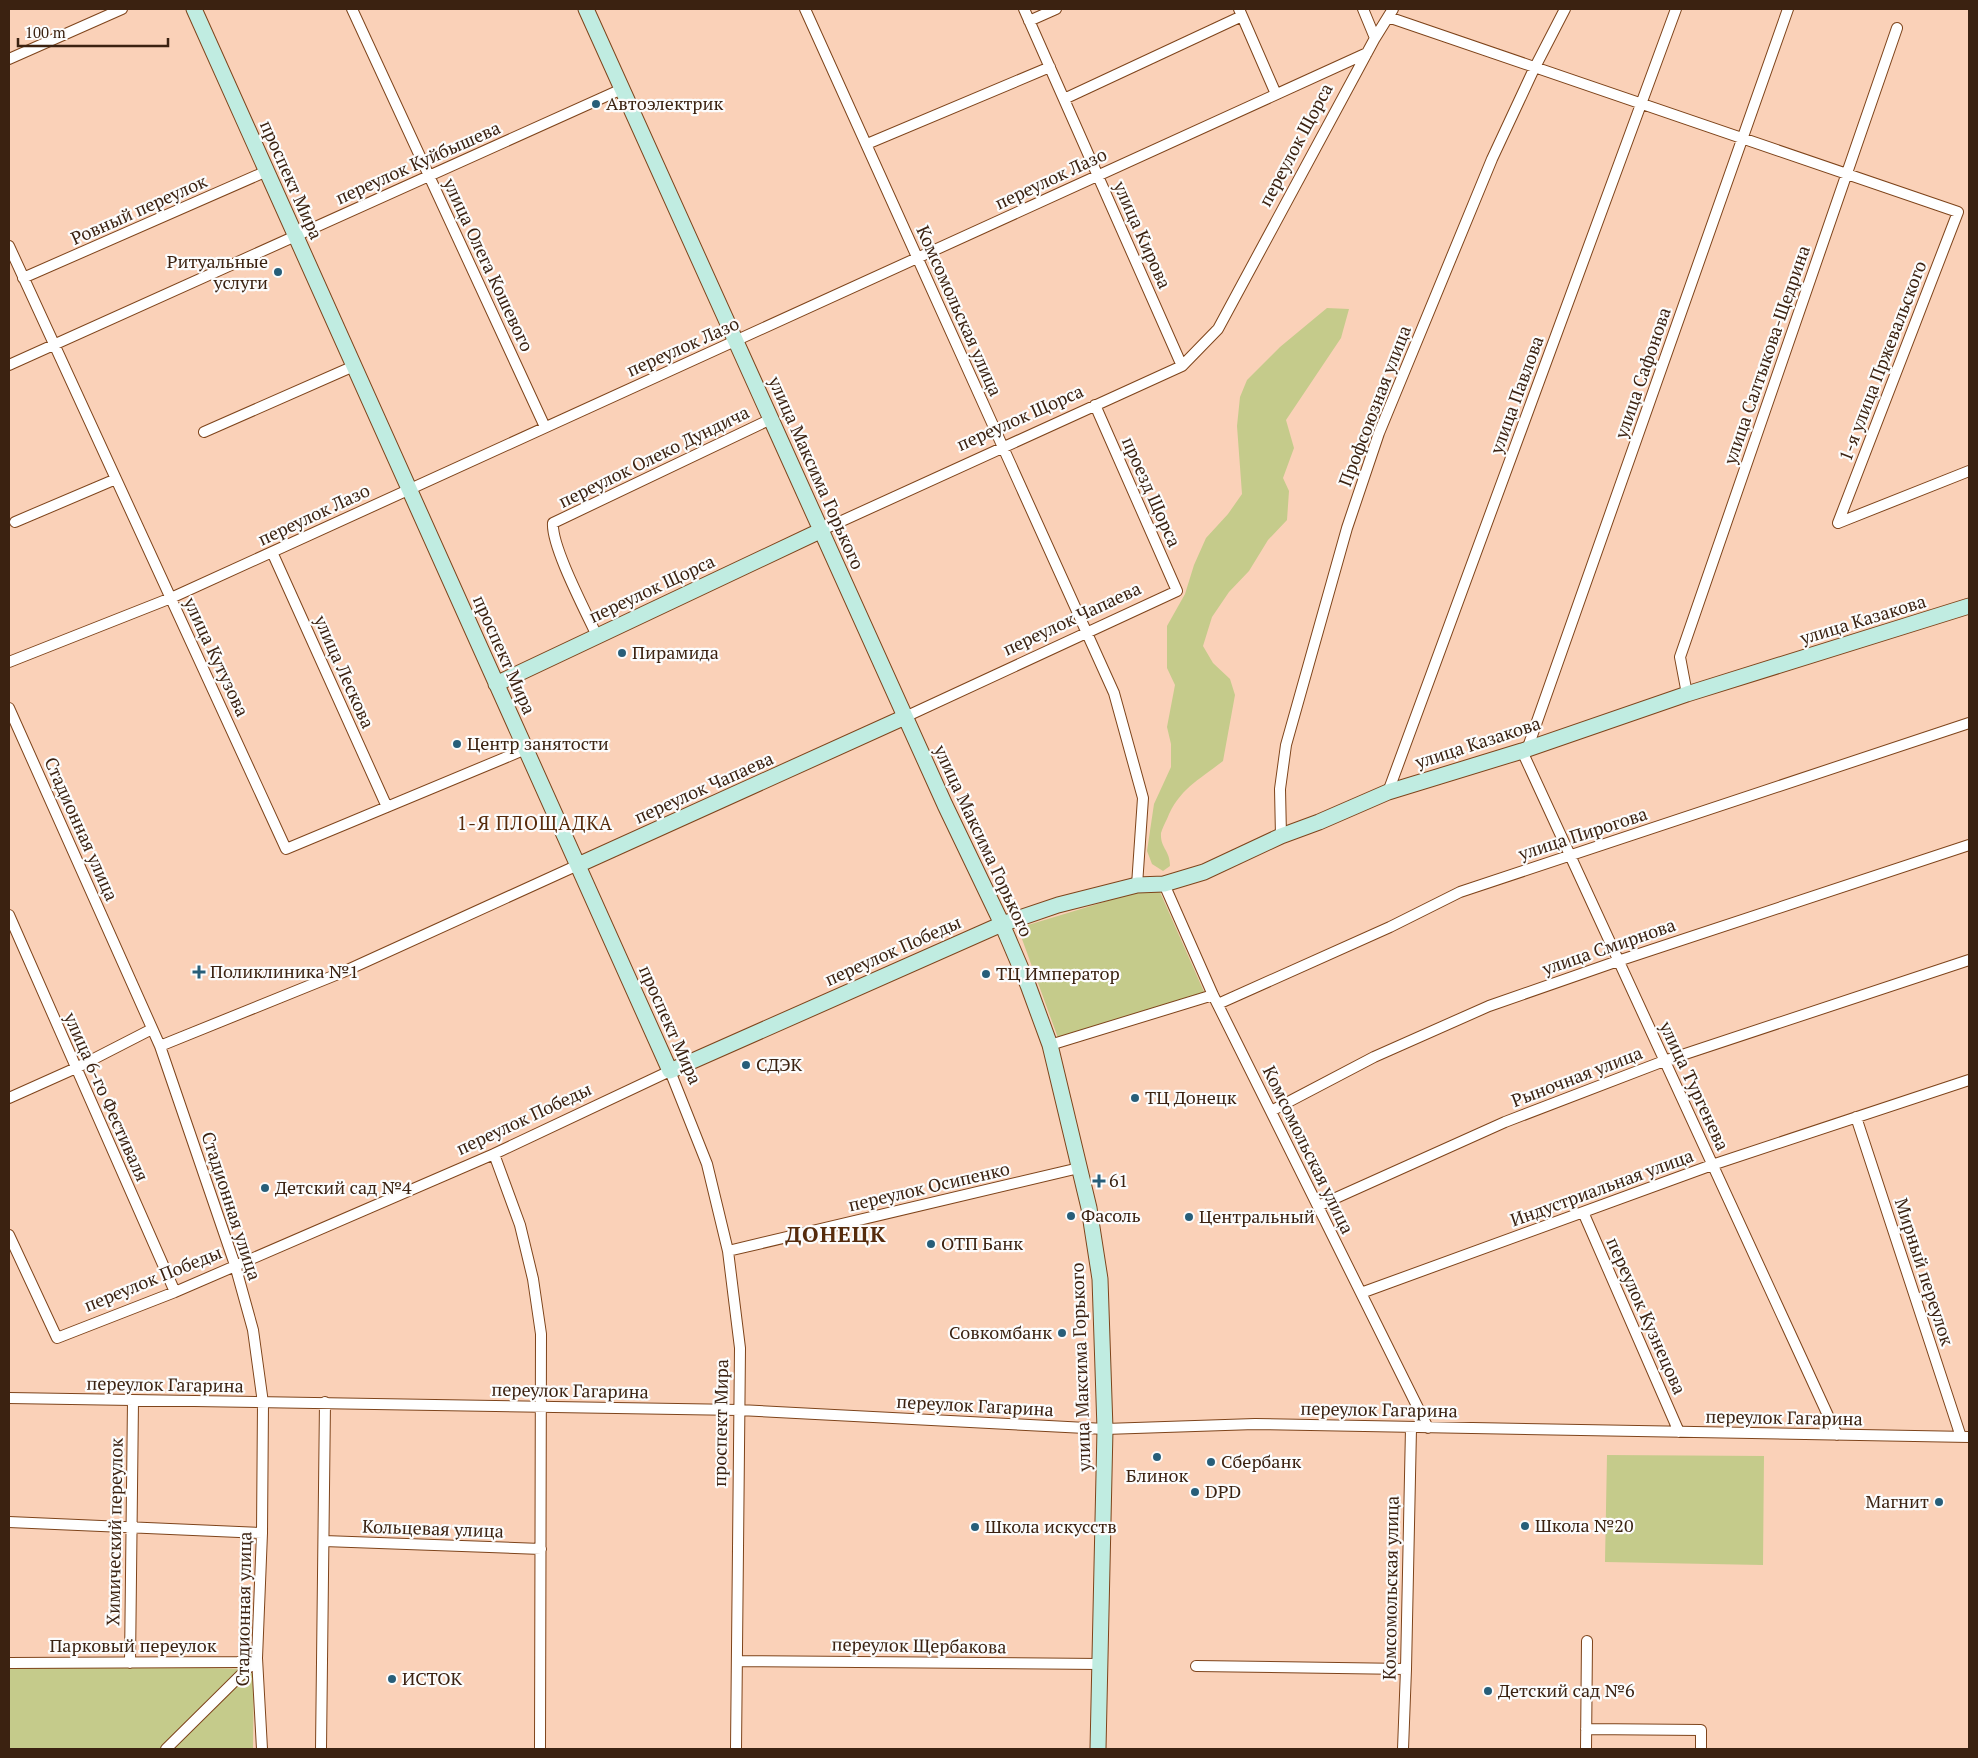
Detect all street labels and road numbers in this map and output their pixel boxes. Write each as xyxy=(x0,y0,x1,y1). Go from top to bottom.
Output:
street label: переулок Щорса xyxy=(1253,79,1338,210)
street label: переулок Куйбышева xyxy=(331,115,504,209)
street label: проспект Мира xyxy=(255,116,329,243)
street label: переулок Лазо xyxy=(991,142,1110,215)
street label: Ровный переулок xyxy=(67,168,211,250)
street label: улица Олега Кошевого xyxy=(438,173,540,355)
street label: улица Кирова xyxy=(1108,176,1177,292)
street label: Комсомольская улица xyxy=(911,222,1008,400)
street label: улица Салтыкова-Щедрина xyxy=(1717,242,1815,468)
street label: 1-я улица Пржевальского xyxy=(1833,257,1931,464)
street label: улица Сафонова xyxy=(1608,304,1676,442)
street label: переулок Лазо xyxy=(623,311,743,382)
street label: Профсоюзная улица xyxy=(1332,322,1416,489)
street label: улица Павлова xyxy=(1483,332,1549,458)
street label: улица Максима Горького xyxy=(763,371,870,573)
street label: переулок Щорса xyxy=(952,378,1087,456)
street label: переулок Олеко Дундича xyxy=(554,399,753,513)
street label: проезд Щорса xyxy=(1117,433,1187,551)
street label: переулок Лазо xyxy=(254,478,373,551)
street label: переулок Щорса xyxy=(585,548,718,628)
street label: переулок Чапаева xyxy=(999,576,1145,661)
street label: улица Казакова xyxy=(1796,589,1929,650)
street label: проспект Мира xyxy=(468,591,542,718)
street label: улица Кутузова xyxy=(178,592,255,720)
street label: улица Лескова xyxy=(309,610,381,732)
street label: улица Казакова xyxy=(1411,710,1543,774)
street label: улица Максима Горького xyxy=(928,740,1039,940)
street label: переулок Чапаева xyxy=(630,746,777,829)
street label: Стадионная улица xyxy=(39,753,124,904)
street label: улица Пирогова xyxy=(1514,801,1650,866)
street label: переулок Победы xyxy=(821,909,964,991)
street label: улица Смирнова xyxy=(1538,912,1679,980)
street label: проспект Мира xyxy=(634,961,708,1088)
street label: улица 6-го Фестиваля xyxy=(58,1007,155,1185)
street label: улица Тургенева xyxy=(1654,1016,1735,1154)
street label: Рыночная улица xyxy=(1508,1040,1646,1112)
street label: Комсомольская улица xyxy=(1258,1061,1360,1238)
street label: переулок Победы xyxy=(452,1076,595,1160)
street label: Стадионная улица xyxy=(197,1128,267,1283)
street label: Индустриальная улица xyxy=(1507,1143,1697,1231)
street label: переулок Осипенко xyxy=(846,1156,1012,1216)
street label: Мирный переулок xyxy=(1890,1195,1960,1349)
street label: переулок Кузнецова xyxy=(1602,1233,1692,1398)
street label: переулок Победы xyxy=(80,1239,225,1317)
street label: улица Максима Горького xyxy=(1064,1262,1096,1473)
street label: проспект Мира xyxy=(707,1359,733,1487)
street label: переулок Гагарина xyxy=(86,1371,244,1397)
street label: переулок Гагарина xyxy=(491,1377,649,1403)
street label: переулок Гагарина xyxy=(896,1389,1054,1421)
street label: переулок Гагарина xyxy=(1300,1396,1458,1422)
street label: переулок Гагарина xyxy=(1705,1404,1863,1430)
street label: Химический переулок xyxy=(100,1438,128,1626)
street label: Комсомольская улица xyxy=(1376,1496,1404,1680)
street label: Кольцевая улица xyxy=(362,1514,504,1542)
street label: Стадионная улица xyxy=(230,1531,256,1687)
street label: переулок Щербакова xyxy=(831,1631,1007,1659)
street label: Парковый переулок xyxy=(49,1633,217,1657)

